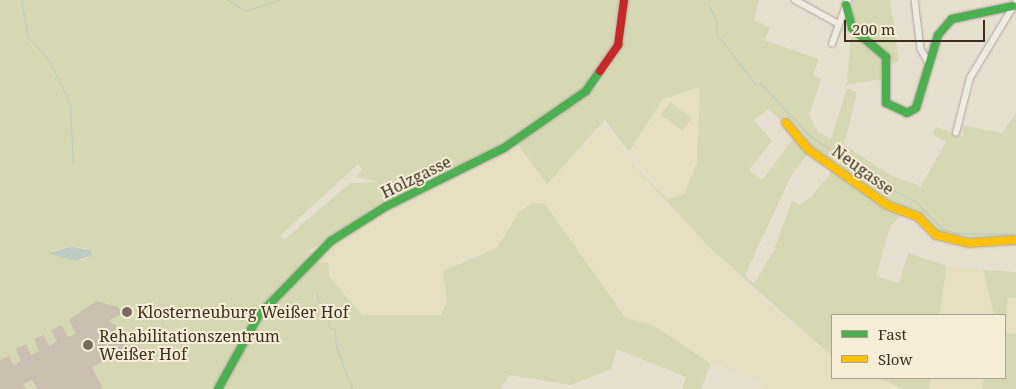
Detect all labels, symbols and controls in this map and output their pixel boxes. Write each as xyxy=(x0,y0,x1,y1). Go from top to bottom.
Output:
scale bar xyxy=(846,10,987,42)
text: 200 m xyxy=(852,19,895,39)
street label: Neugasse xyxy=(828,141,898,199)
street label: Holzgasse xyxy=(378,152,454,202)
place label: Klosterneuburg Weißer Hof xyxy=(137,302,349,322)
marker: Klosterneuburg Weißer Hof xyxy=(121,306,133,318)
legend xyxy=(831,314,1006,379)
text: Fast xyxy=(878,324,907,344)
place label: Rehabilitationszentrum Weißer Hof xyxy=(99,326,280,364)
marker: Rehabilitationszentrum Weißer Hof xyxy=(81,338,95,352)
text: Slow xyxy=(878,349,912,369)

